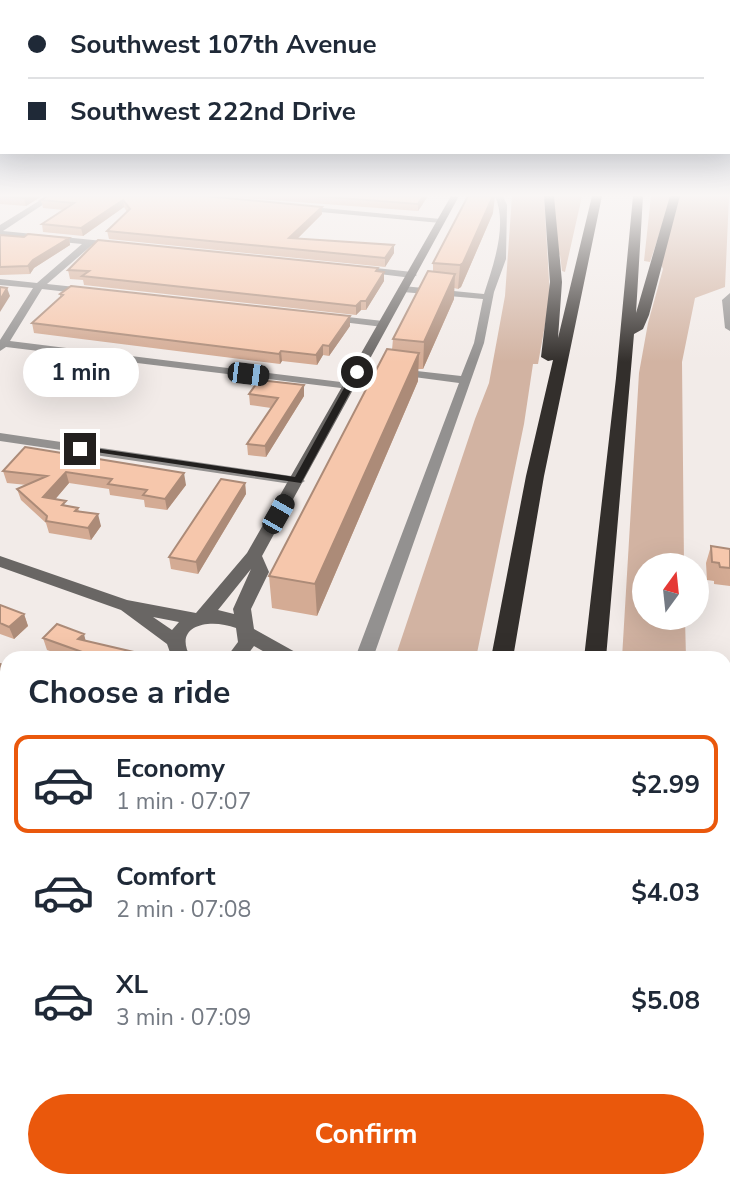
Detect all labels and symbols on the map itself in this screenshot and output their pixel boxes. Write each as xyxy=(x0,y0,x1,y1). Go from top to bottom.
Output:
callout: 1 min xyxy=(22,348,138,396)
route start xyxy=(341,356,373,388)
car xyxy=(226,361,271,387)
route end xyxy=(64,433,96,465)
car xyxy=(259,491,298,537)
north arrow xyxy=(632,553,709,630)

